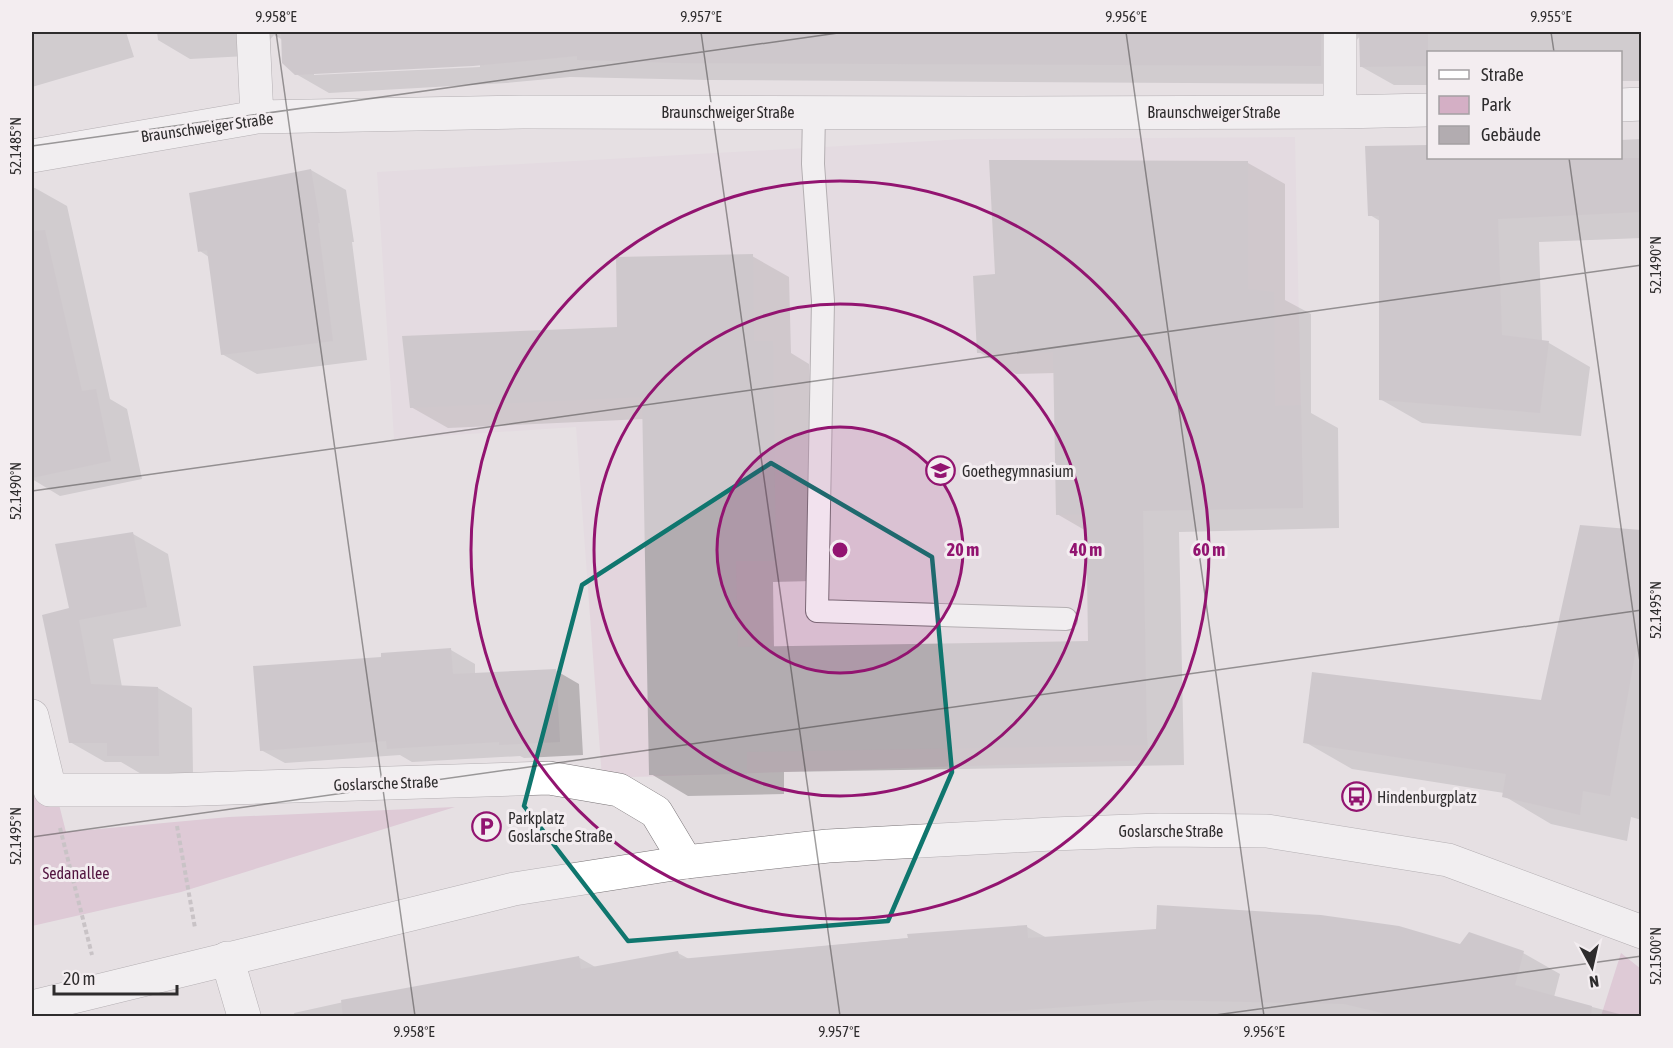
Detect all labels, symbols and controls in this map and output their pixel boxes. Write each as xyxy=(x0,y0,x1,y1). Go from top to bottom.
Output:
text: 9.958°E xyxy=(255,8,297,25)
text: 9.957°E xyxy=(680,8,722,25)
text: 9.956°E xyxy=(1105,8,1147,25)
text: 9.955°E xyxy=(1530,8,1572,25)
legend xyxy=(1427,51,1622,159)
text: Straße xyxy=(1481,64,1524,85)
text: Park xyxy=(1481,94,1511,115)
street label: Braunschweiger Straße xyxy=(661,103,795,122)
street label: Braunschweiger Straße xyxy=(1147,103,1281,122)
street label: Braunschweiger Straße xyxy=(140,109,274,146)
text: 52.1485°N xyxy=(7,117,24,175)
text: Gebäude xyxy=(1481,124,1541,145)
text: 52.1490°N xyxy=(1647,236,1664,294)
school or university icon: Goethegymnasium xyxy=(925,455,957,487)
text: 52.1490°N xyxy=(7,462,24,520)
place label: Goethegymnasium xyxy=(962,462,1074,481)
text: 20 m xyxy=(947,539,979,560)
text: 40 m xyxy=(1069,539,1102,560)
text: 60 m xyxy=(1193,539,1225,560)
centre of rings xyxy=(830,540,850,560)
text: 52.1495°N xyxy=(1647,581,1664,639)
street label: Goslarsche Straße xyxy=(333,772,439,794)
bus stop icon: Hindenburgplatz xyxy=(1340,781,1372,813)
place label: Hindenburgplatz xyxy=(1377,788,1477,807)
text: 52.1495°N xyxy=(7,807,24,865)
place label: Parkplatz Goslarsche Straße xyxy=(508,809,613,845)
parking icon: Parkplatz Goslarsche Straße xyxy=(471,811,503,843)
street label: Goslarsche Straße xyxy=(1119,822,1223,840)
park label: Sedanallee xyxy=(43,864,109,882)
text: 52.1500°N xyxy=(1647,927,1664,985)
north arrow xyxy=(1562,937,1622,997)
scale bar xyxy=(54,958,177,996)
text: 20 m xyxy=(63,968,95,989)
text: N xyxy=(1588,972,1600,991)
text: 9.958°E xyxy=(393,1023,435,1040)
text: 9.957°E xyxy=(818,1023,860,1040)
text: 9.956°E xyxy=(1243,1023,1285,1040)

